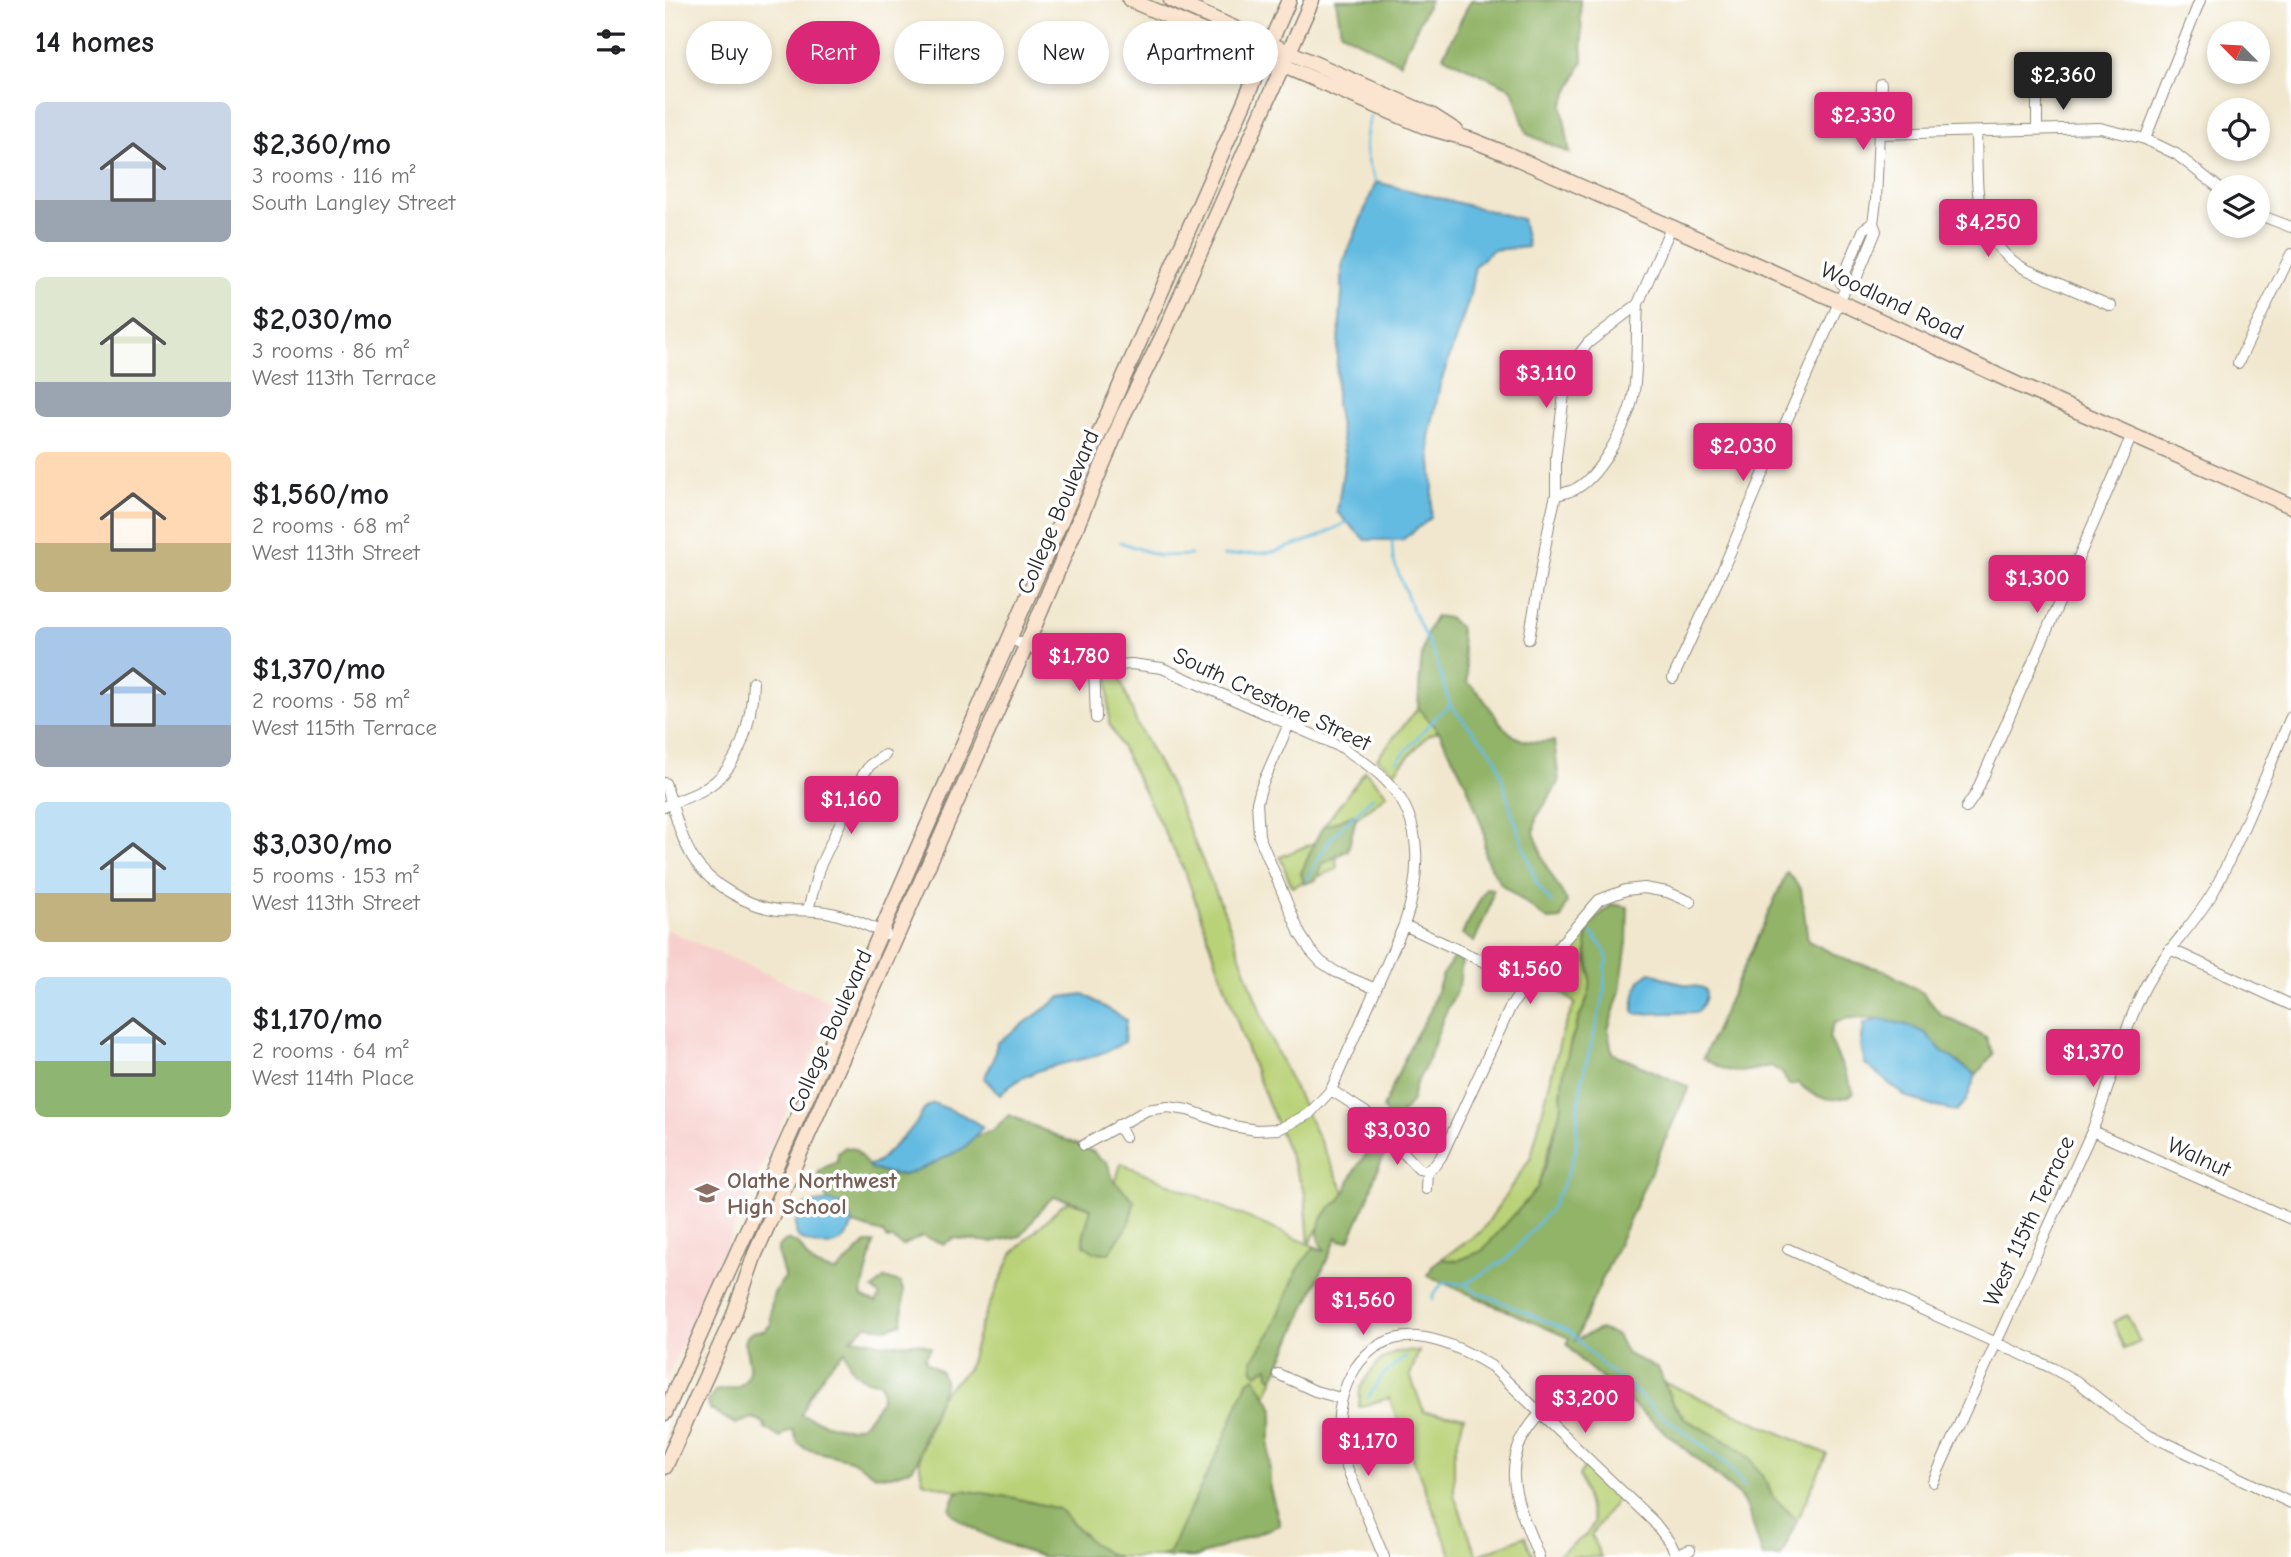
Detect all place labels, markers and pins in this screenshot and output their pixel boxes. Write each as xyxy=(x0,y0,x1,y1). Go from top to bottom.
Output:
pin: $2,360 xyxy=(2006,52,2120,112)
pin: $2,330 xyxy=(1806,92,1920,152)
pin: $4,250 xyxy=(1931,200,2045,259)
pin: $3,110 xyxy=(1489,350,1603,410)
pin: $2,030 xyxy=(1686,424,1800,483)
pin: $1,300 xyxy=(1980,556,2094,615)
pin: $1,780 xyxy=(1022,634,1136,693)
pin: $1,160 xyxy=(794,776,908,836)
pin: $1,560 xyxy=(1473,946,1587,1006)
pin: $1,370 xyxy=(2036,1030,2150,1089)
pin: $3,030 xyxy=(1340,1108,1454,1167)
place label: Olathe Northwest High School xyxy=(727,1167,897,1220)
school or university icon: Olathe Northwest High School xyxy=(693,1179,721,1207)
pin: $1,560 xyxy=(1306,1278,1420,1337)
pin: $3,200 xyxy=(1528,1376,1642,1435)
pin: $1,170 xyxy=(1311,1418,1425,1478)

